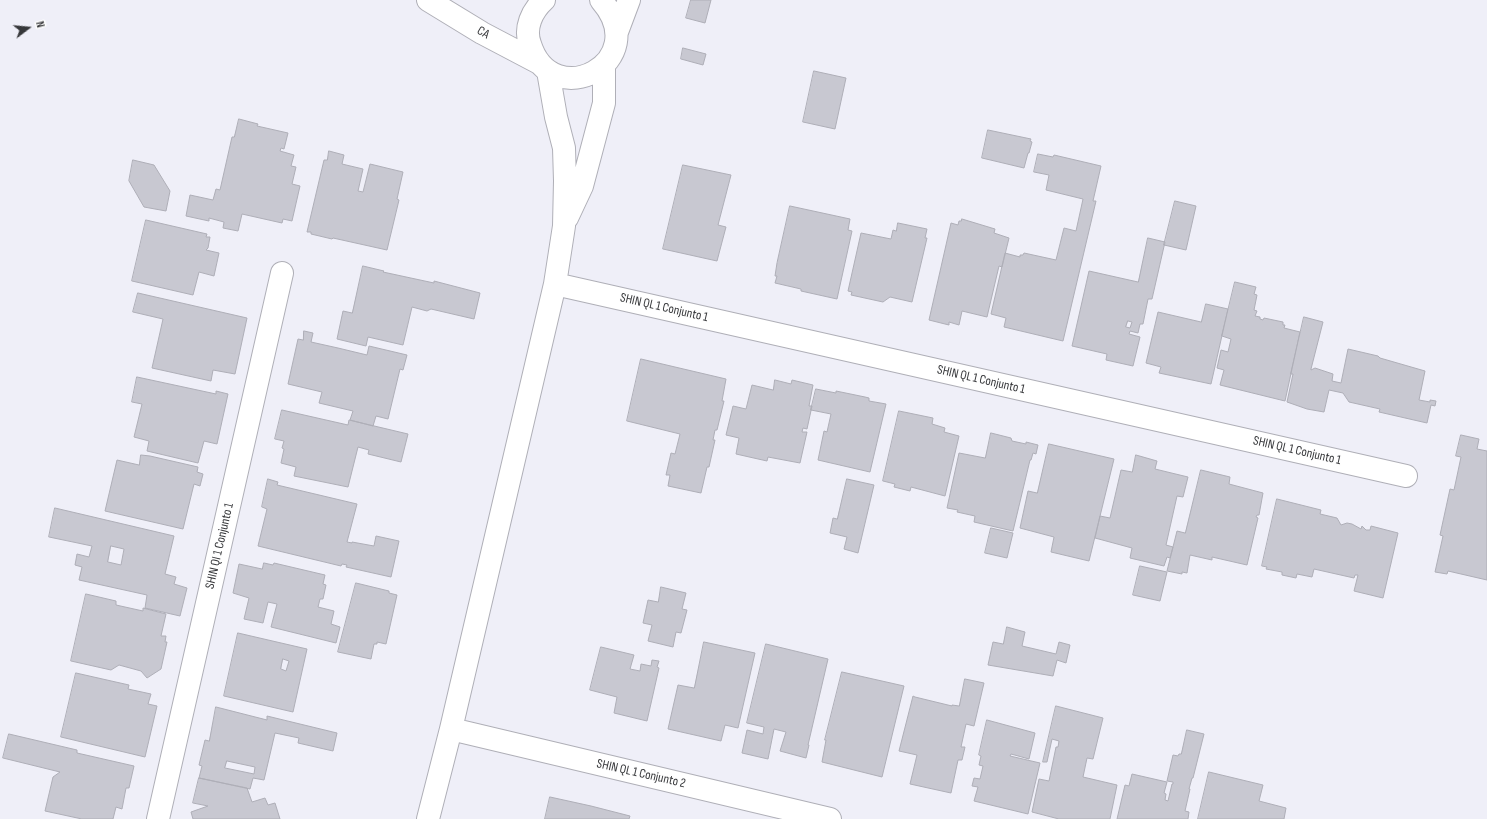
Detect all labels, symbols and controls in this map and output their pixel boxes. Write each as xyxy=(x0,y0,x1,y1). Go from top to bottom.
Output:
north arrow xyxy=(8,8,48,48)
text: N xyxy=(33,20,47,29)
street label: CA xyxy=(474,23,492,43)
street label: SHIN QL 1 Conjunto 1 xyxy=(618,290,710,326)
street label: SHIN QL 1 Conjunto 1 xyxy=(935,362,1027,398)
street label: SHIN QL 1 Conjunto 1 xyxy=(1251,433,1343,469)
street label: SHIN QI 1 Conjunto 1 xyxy=(203,502,237,590)
street label: SHIN QL 1 Conjunto 2 xyxy=(595,756,687,792)

